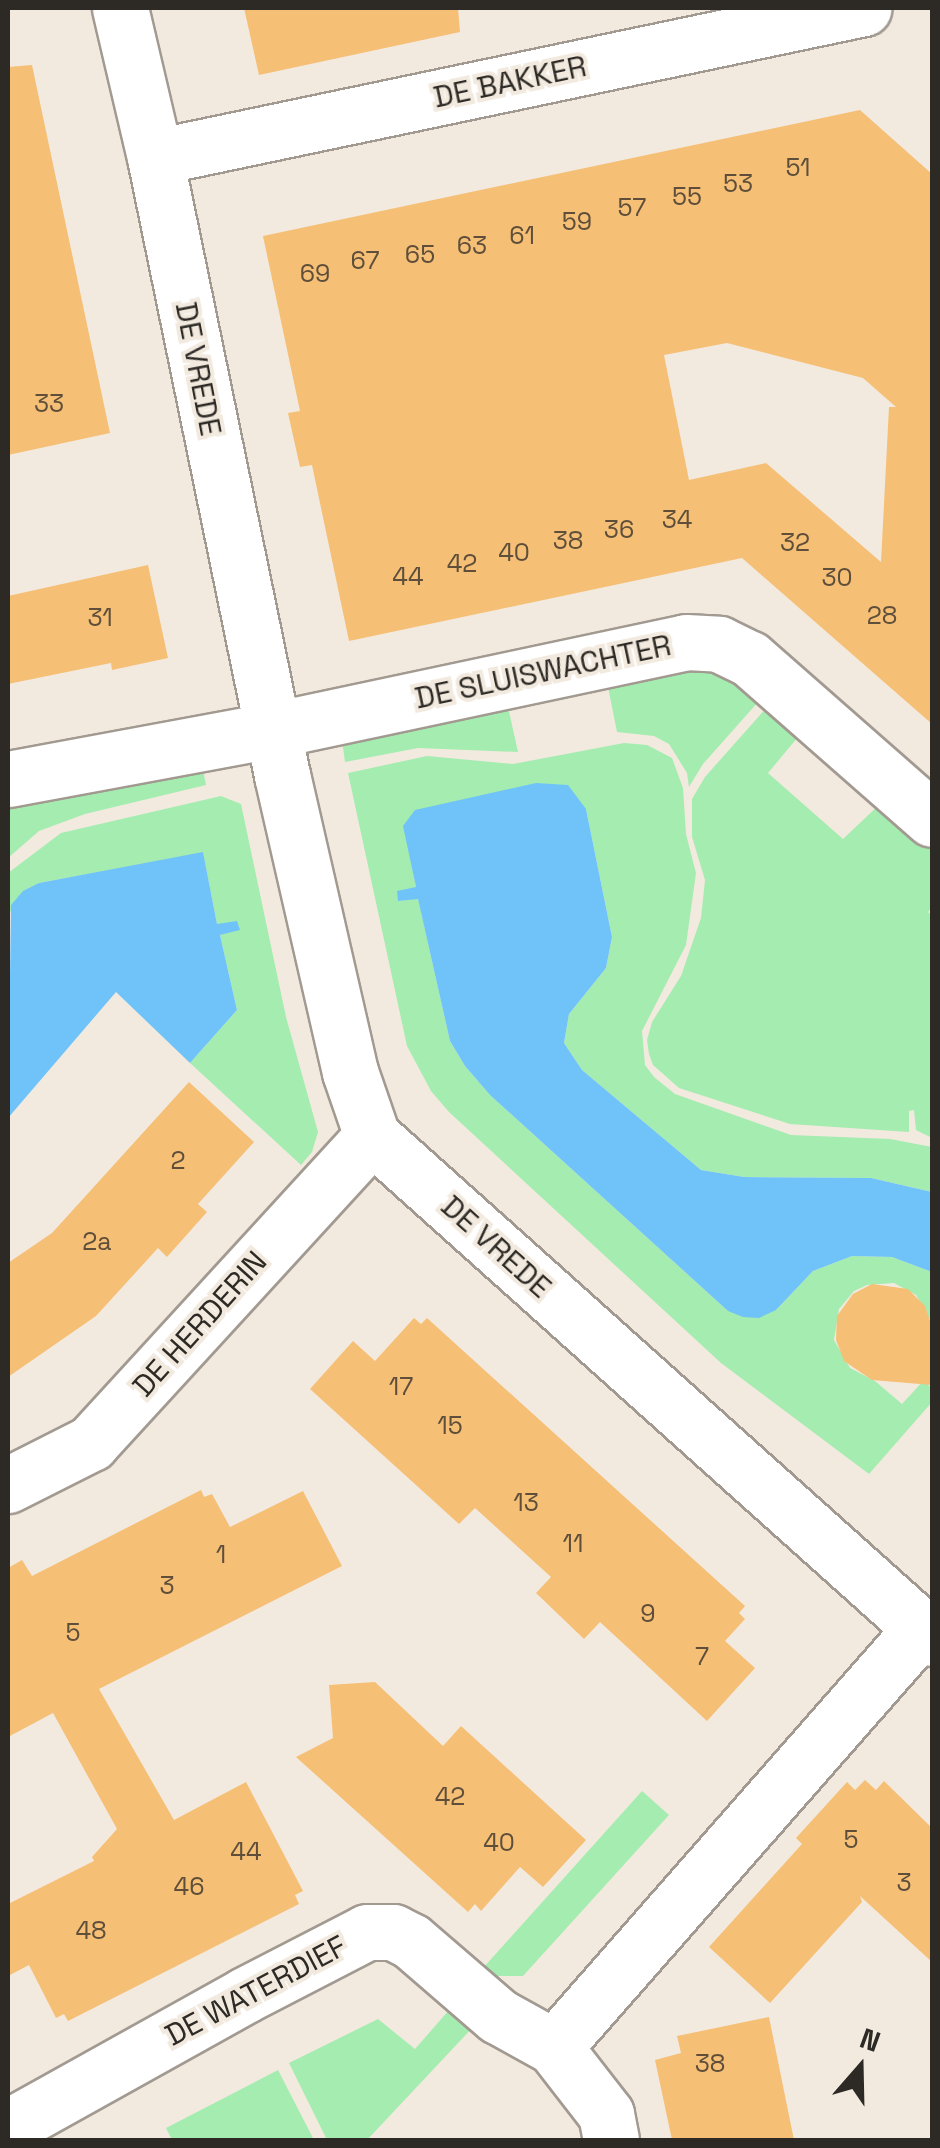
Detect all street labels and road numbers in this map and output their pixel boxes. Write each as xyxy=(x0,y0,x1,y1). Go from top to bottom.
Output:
street label: DE BAKKER xyxy=(430,48,590,116)
street label: DE VREDE xyxy=(167,299,229,439)
street label: DE SLUISWACHTER xyxy=(412,627,674,717)
street label: DE VREDE xyxy=(434,1188,558,1306)
street label: DE HERDERIN xyxy=(125,1244,275,1404)
street label: DE WATERDIEF xyxy=(159,1928,353,2054)

